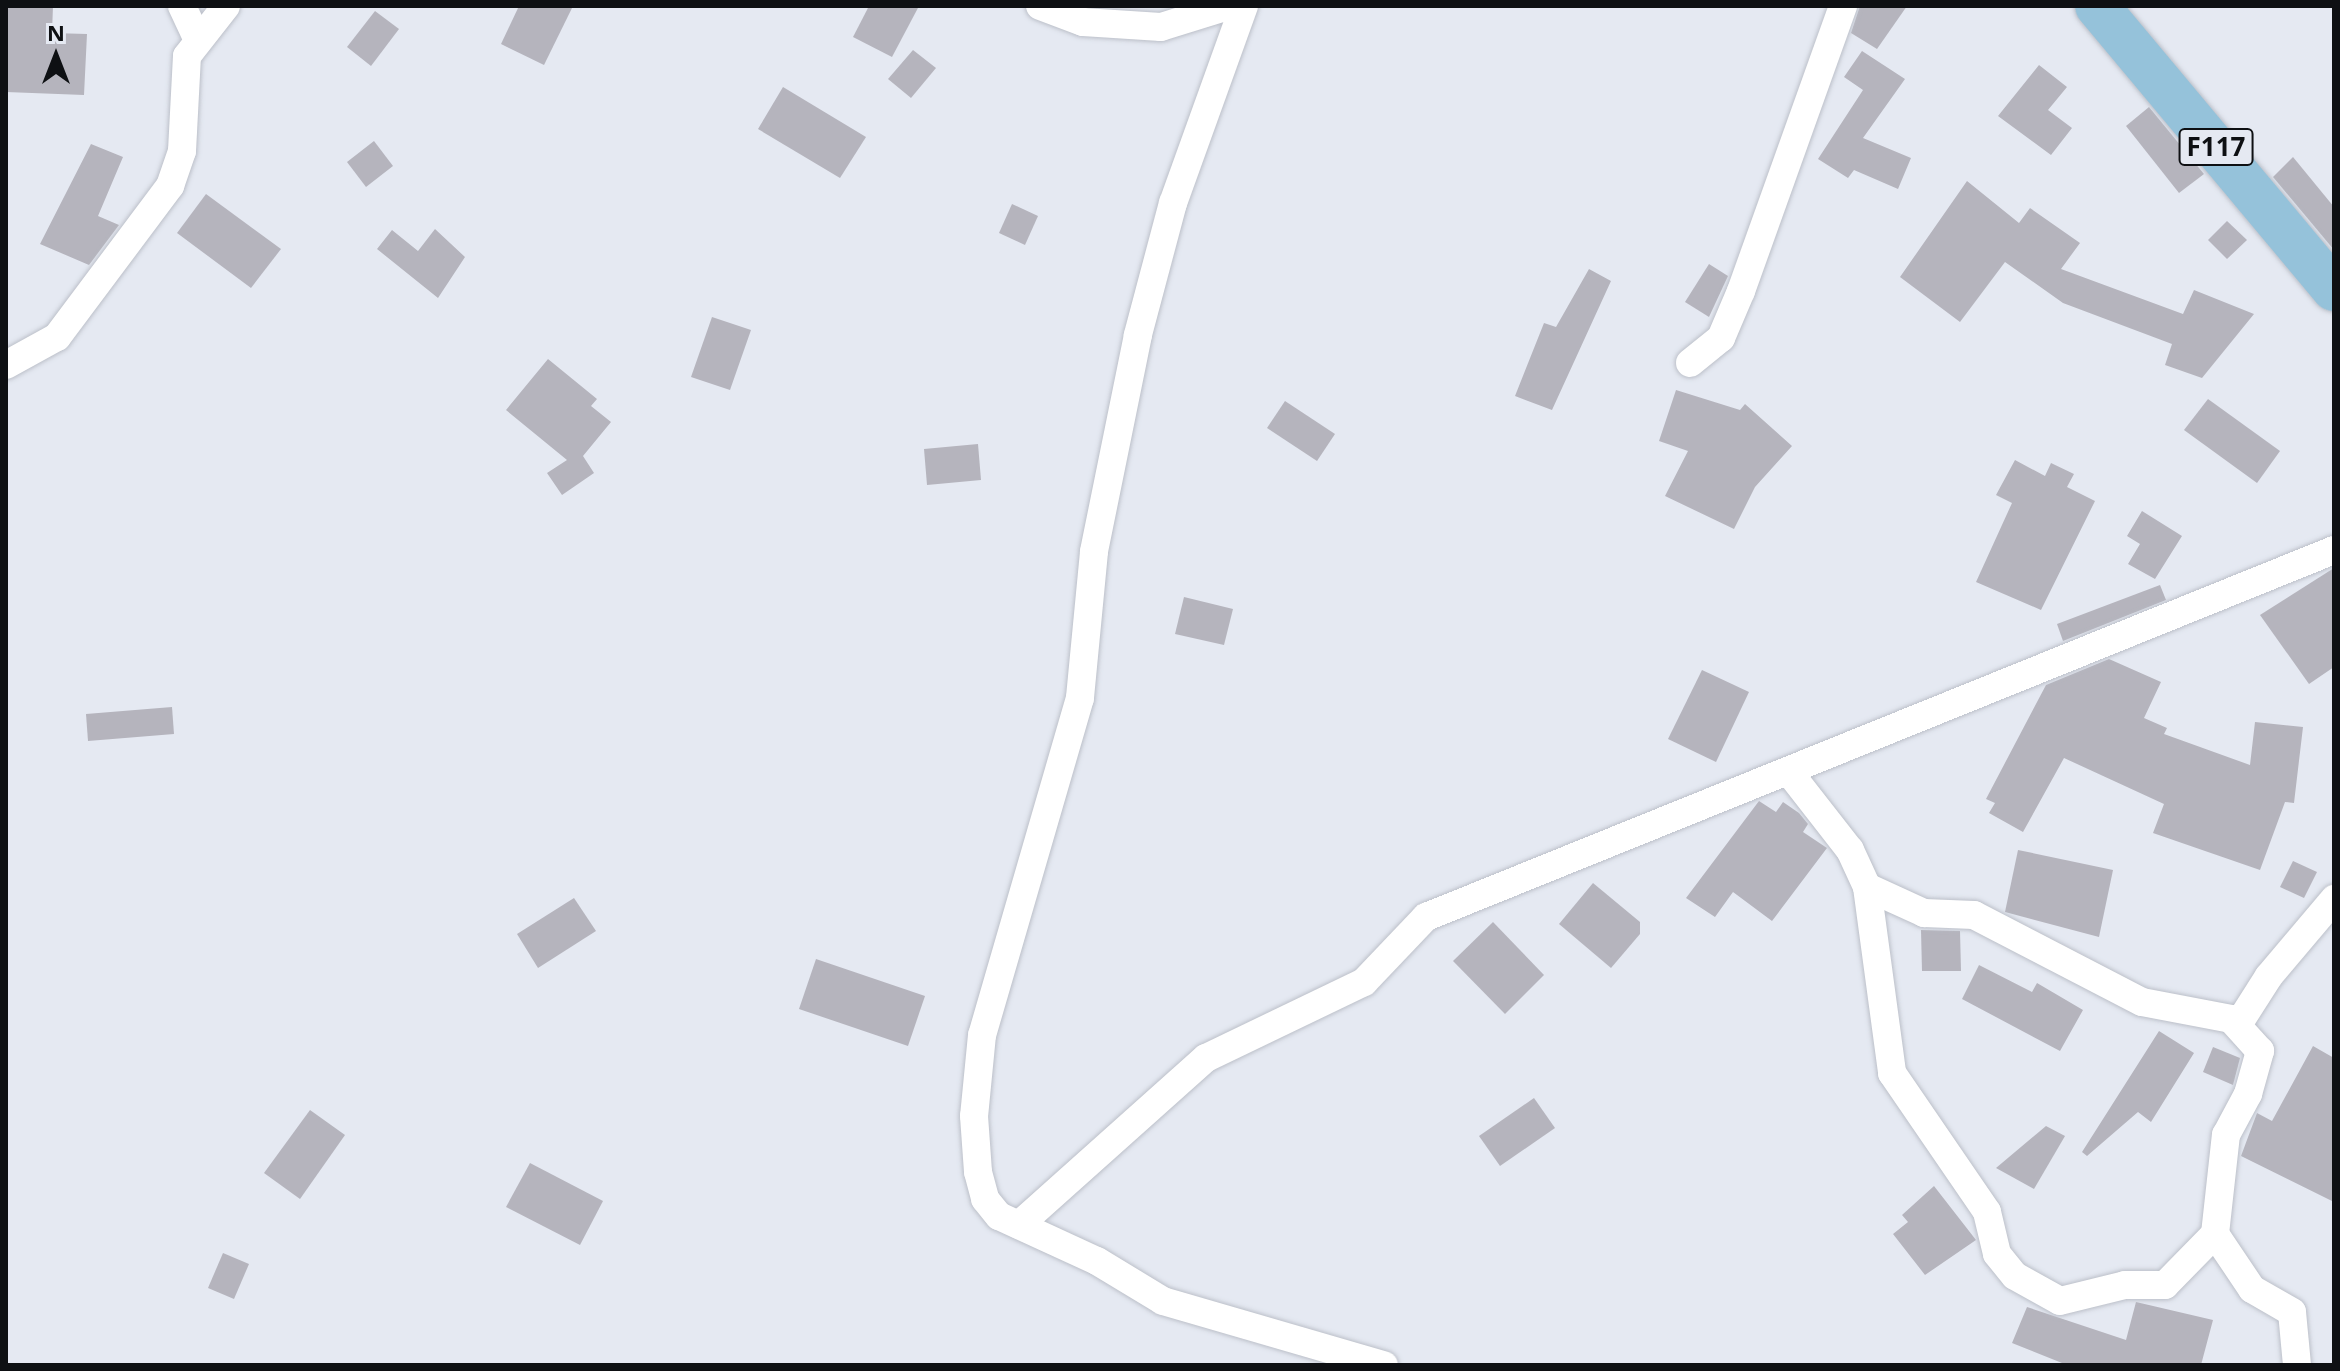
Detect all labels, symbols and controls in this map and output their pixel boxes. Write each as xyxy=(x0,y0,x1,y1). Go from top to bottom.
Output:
north arrow xyxy=(16,16,96,96)
text: N xyxy=(47,17,65,47)
road number: F117 xyxy=(2178,125,2254,169)

